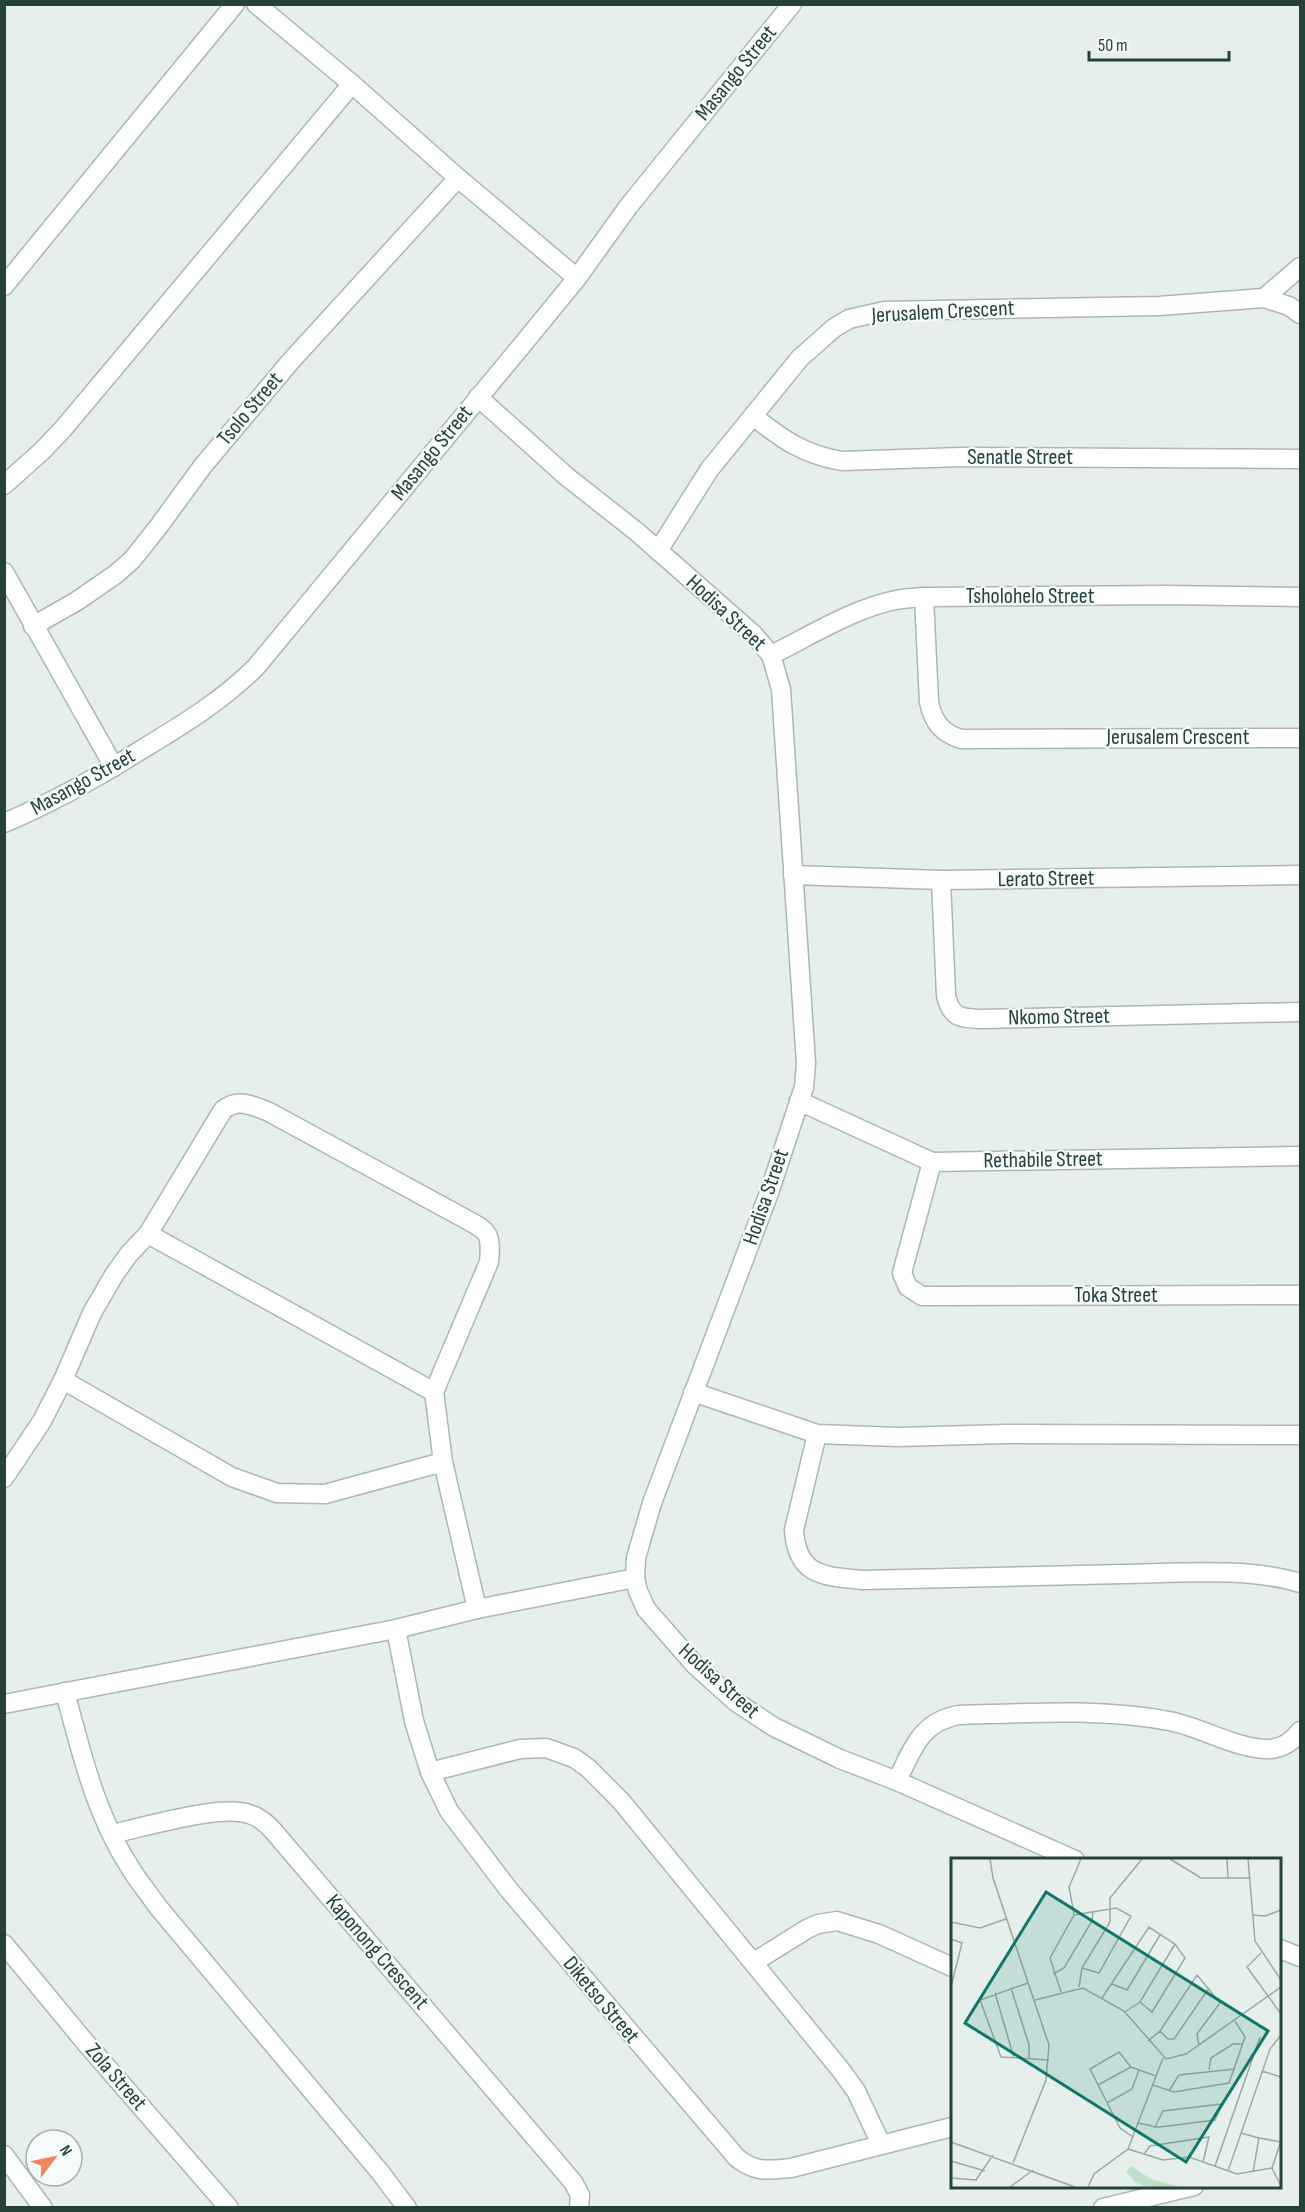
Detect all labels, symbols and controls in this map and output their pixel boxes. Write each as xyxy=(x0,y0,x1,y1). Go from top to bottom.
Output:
street label: Masango Street xyxy=(689,20,783,126)
scale bar xyxy=(1089,24,1228,62)
text: 50 m xyxy=(1098,35,1128,56)
street label: Jerusalem Crescent xyxy=(870,295,1015,329)
street label: Tsolo Street xyxy=(211,366,289,451)
street label: Masango Street xyxy=(385,400,479,506)
street label: Senatle Street xyxy=(967,444,1073,471)
street label: Hodisa Street xyxy=(680,569,772,657)
street label: Tsholohelo Street xyxy=(966,583,1095,610)
street label: Jerusalem Crescent xyxy=(1106,724,1250,751)
street label: Masango Street xyxy=(26,742,140,822)
street label: Lerato Street xyxy=(997,865,1095,893)
street label: Nkomo Street xyxy=(1008,1003,1110,1031)
street label: Hodisa Street xyxy=(737,1145,795,1249)
street label: Rethabile Street xyxy=(983,1145,1103,1175)
street label: Toka Street xyxy=(1074,1282,1158,1309)
street label: Hodisa Street xyxy=(673,1638,765,1725)
inset map xyxy=(951,1858,1281,2188)
street label: Kaponong Crescent xyxy=(320,1889,435,2015)
street label: Diketso Street xyxy=(557,1951,645,2049)
street label: Zola Street xyxy=(79,2038,153,2116)
north arrow xyxy=(24,2128,84,2188)
text: N xyxy=(55,2142,76,2160)

